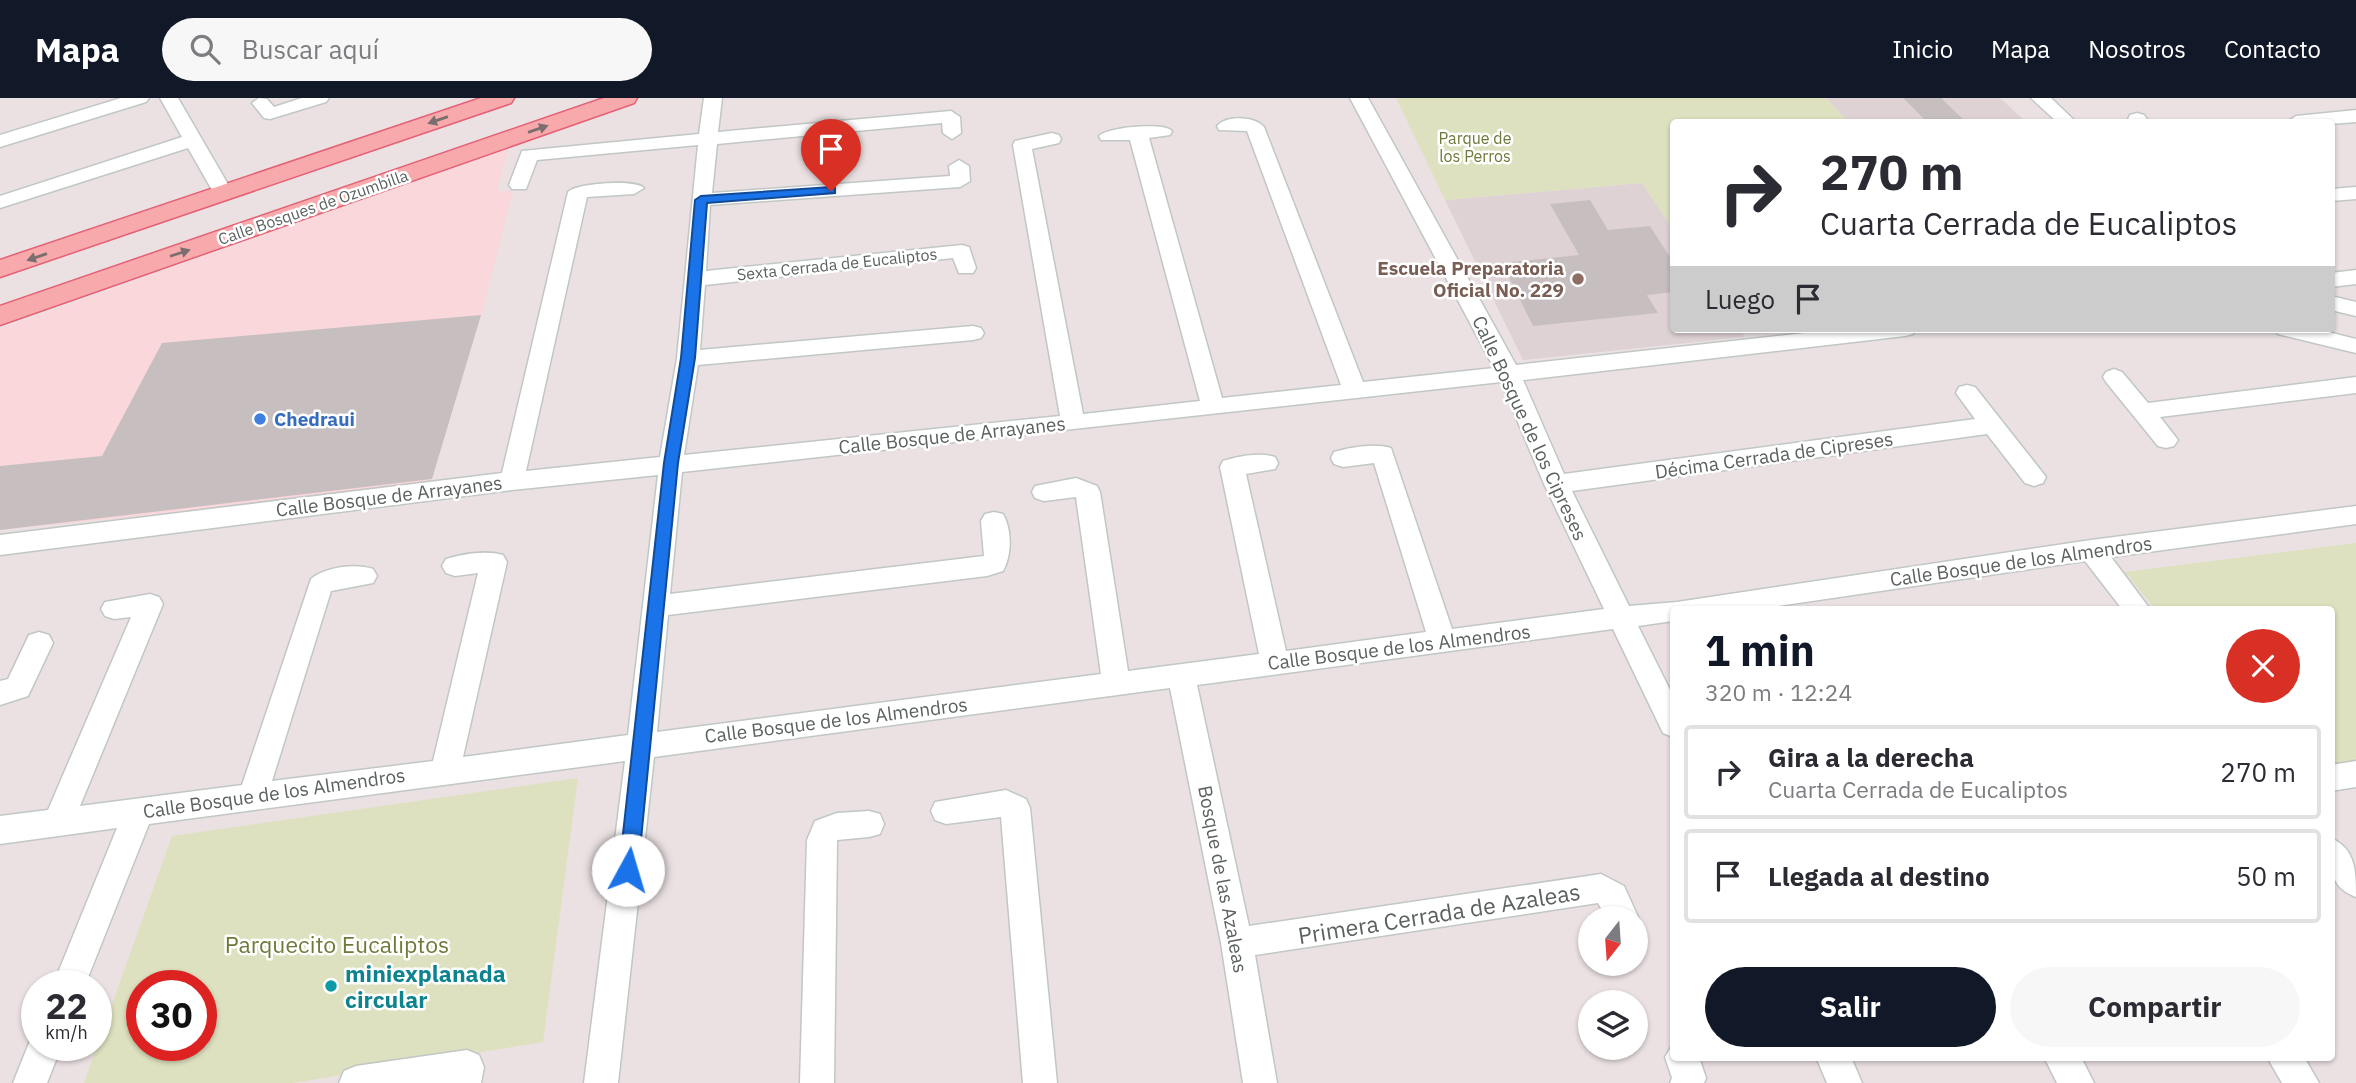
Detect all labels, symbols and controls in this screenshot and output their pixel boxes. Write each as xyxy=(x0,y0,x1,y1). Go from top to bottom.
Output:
search box xyxy=(162,18,652,81)
text: Mapa xyxy=(35,28,120,71)
icon: search xyxy=(186,30,224,68)
text: Buscar aquí xyxy=(242,32,379,66)
text: Inicio xyxy=(1892,33,1953,65)
text: Mapa xyxy=(1991,33,2050,65)
text: Nosotros xyxy=(2088,33,2186,65)
text: Contacto xyxy=(2224,33,2321,65)
one-way arrow xyxy=(427,115,448,126)
pin xyxy=(801,119,861,191)
one-way arrow xyxy=(528,123,549,134)
park label: Parque de los Perros xyxy=(1439,128,1512,166)
icon: arrive xyxy=(812,130,850,168)
text: 270 m xyxy=(1820,140,1964,203)
icon: right xyxy=(1705,147,1796,238)
street label: Calle Bosques de Ozumbilla xyxy=(215,165,411,249)
text: Cuarta Cerrada de Eucaliptos xyxy=(1820,202,2237,244)
street label: Sexta Cerrada de Eucaliptos xyxy=(736,244,938,284)
one-way arrow xyxy=(170,247,191,257)
one-way arrow xyxy=(27,252,48,262)
place label: Escuela Preparatoria Oficial No. 229 xyxy=(1377,256,1564,302)
marker: Escuela Preparatoria Oficial No. 229 xyxy=(1570,271,1586,287)
icon: arrive xyxy=(1789,280,1827,318)
text: Luego xyxy=(1705,282,1775,316)
street label: Calle Bosque de los Cipreses xyxy=(1467,312,1593,544)
place label: Chedraui xyxy=(274,407,355,431)
marker: Chedraui xyxy=(252,411,268,427)
street label: Calle Bosque de Arrayanes xyxy=(837,411,1067,459)
street label: Décima Cerrada de Cipreses xyxy=(1653,426,1895,484)
street label: Calle Bosque de Arrayanes xyxy=(274,470,504,522)
street label: Calle Bosque de los Almendros xyxy=(1888,531,2154,591)
street label: Calle Bosque de los Almendros xyxy=(1266,619,1532,675)
text: 1 min xyxy=(1705,623,1815,678)
button: close xyxy=(2226,629,2300,703)
text: 320 m · 12:24 xyxy=(1705,677,1852,707)
street label: Calle Bosque de los Almendros xyxy=(703,692,969,748)
text: Gira a la derecha xyxy=(1768,740,1974,774)
icon: right xyxy=(1709,753,1747,791)
text: 270 m xyxy=(2220,755,2296,789)
street label: Calle Bosque de los Almendros xyxy=(141,763,407,823)
text: Cuarta Cerrada de Eucaliptos xyxy=(1768,774,2068,804)
street label: Bosque de las Azaleas xyxy=(1193,783,1253,975)
position arrow xyxy=(591,833,665,907)
icon: arrive xyxy=(1709,857,1747,895)
text: Llegada al destino xyxy=(1768,859,1990,893)
text: 50 m xyxy=(2236,859,2296,893)
street label: Primera Cerrada de Azaleas xyxy=(1296,876,1582,950)
north arrow xyxy=(1578,906,1648,976)
map controls xyxy=(1578,906,1648,1060)
park label: Parquecito Eucaliptos xyxy=(225,929,449,959)
place label: miniexplanada circular xyxy=(345,958,506,1014)
button: Salir xyxy=(1705,967,1996,1047)
button: Compartir xyxy=(2010,967,2300,1047)
speed limit sign: 30 xyxy=(126,970,217,1061)
marker: miniexplanada circular xyxy=(323,978,339,994)
text: 22 xyxy=(45,983,88,1029)
button: layers xyxy=(1578,990,1648,1060)
text: km/h xyxy=(45,1021,88,1044)

